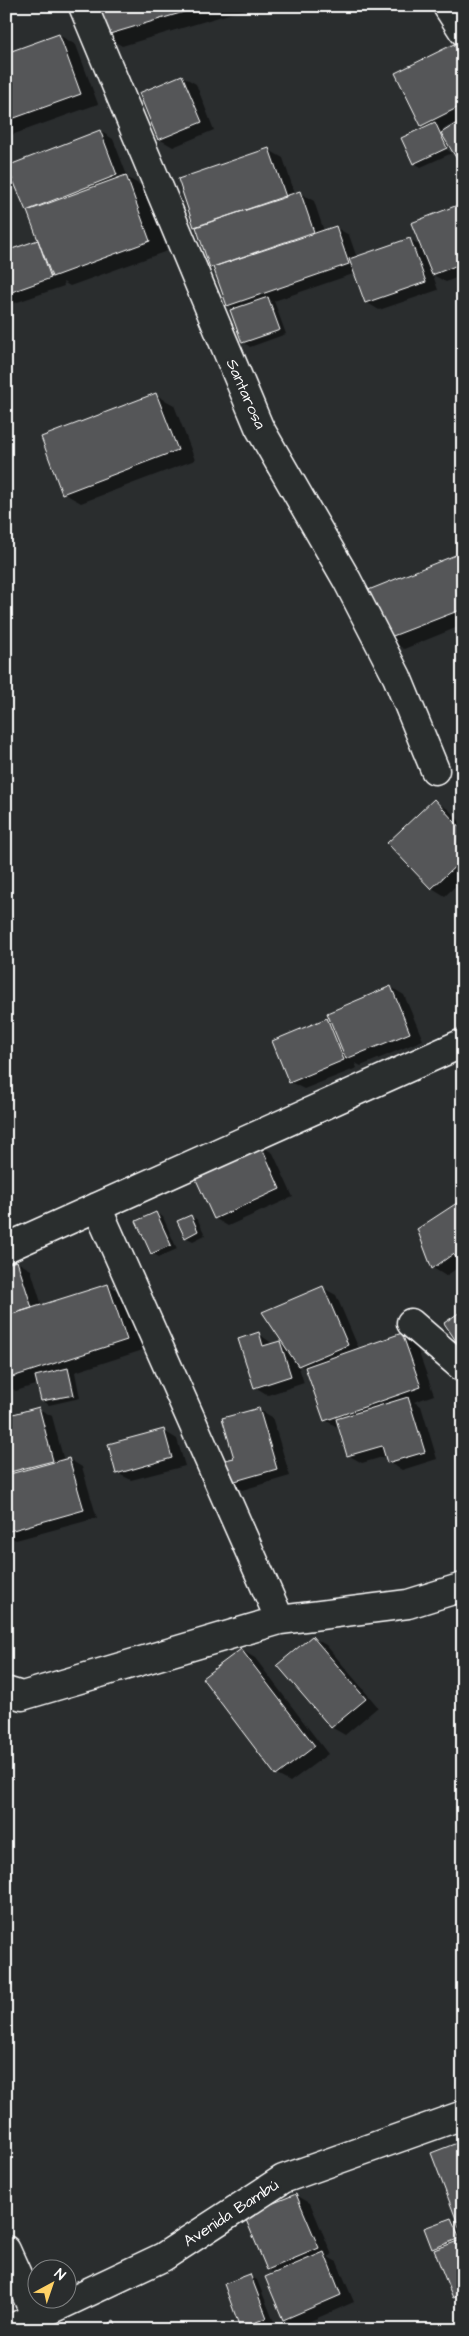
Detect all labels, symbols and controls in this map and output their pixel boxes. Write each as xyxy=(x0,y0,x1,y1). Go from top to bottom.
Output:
street label: Santarosa xyxy=(221,355,271,433)
street label: Avenida Bambú xyxy=(179,2174,283,2252)
north arrow xyxy=(28,2258,78,2308)
text: N xyxy=(50,2264,70,2285)

